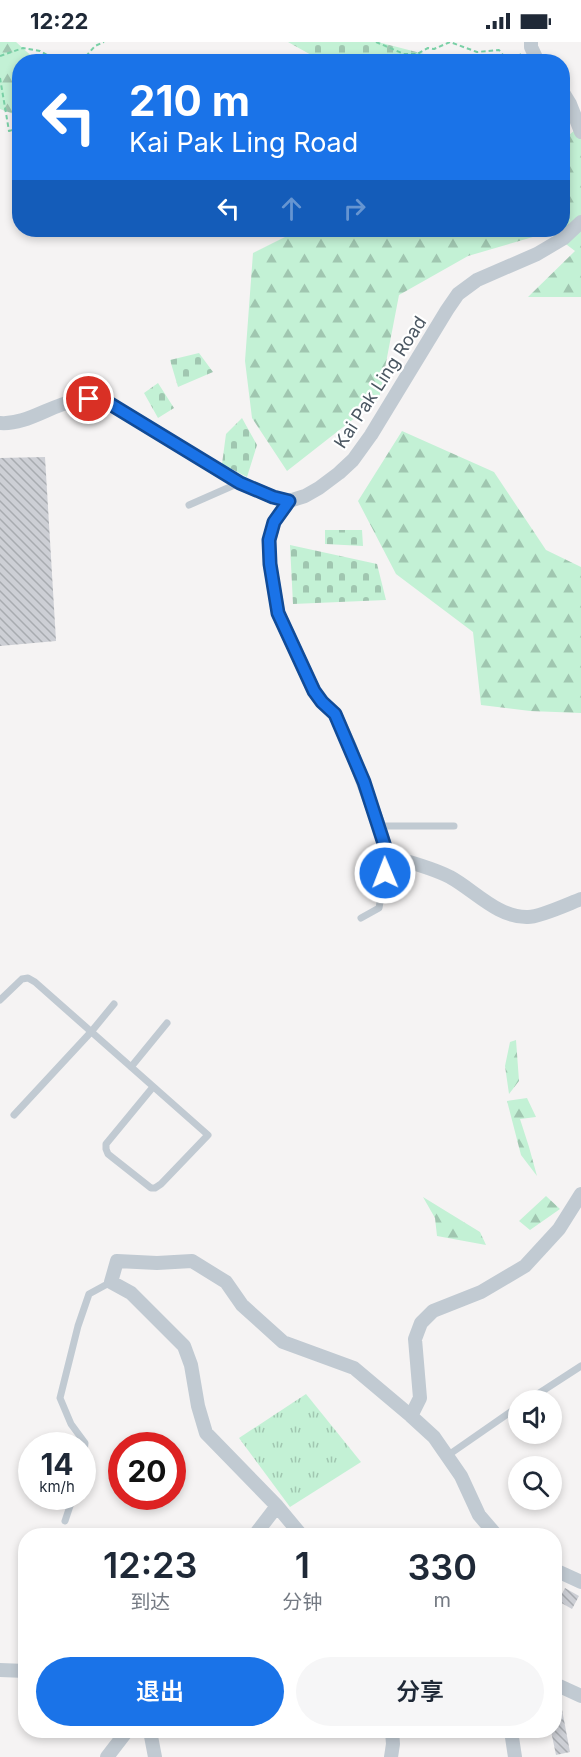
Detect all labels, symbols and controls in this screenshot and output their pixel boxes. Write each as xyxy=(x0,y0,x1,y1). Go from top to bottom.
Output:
text: 12:22 xyxy=(30,8,88,34)
text: 210 m xyxy=(129,75,250,126)
icon: left xyxy=(30,78,108,156)
text: Kai Pak Ling Road xyxy=(129,126,358,159)
icon: left xyxy=(212,192,245,225)
icon: ahead xyxy=(275,192,308,225)
icon: right xyxy=(338,192,371,225)
street label: Kai Pak Ling Road xyxy=(330,312,430,452)
pin xyxy=(63,373,114,424)
icon: arrive xyxy=(72,382,105,415)
position arrow xyxy=(353,841,417,905)
map controls xyxy=(508,1390,562,1510)
button: sound xyxy=(508,1390,562,1444)
speed limit sign: 20 xyxy=(108,1432,186,1510)
text: 14 xyxy=(40,1446,74,1482)
button: search xyxy=(508,1456,562,1510)
text: km/h xyxy=(39,1477,75,1496)
text: 12:23 xyxy=(103,1543,197,1587)
text: 1 xyxy=(295,1543,310,1587)
text: 330 xyxy=(407,1545,477,1589)
text: m xyxy=(433,1588,451,1612)
text: 到达 xyxy=(130,1590,170,1614)
text: 分钟 xyxy=(282,1590,322,1614)
button: 退出 xyxy=(36,1657,284,1726)
button: 分享 xyxy=(296,1657,544,1726)

